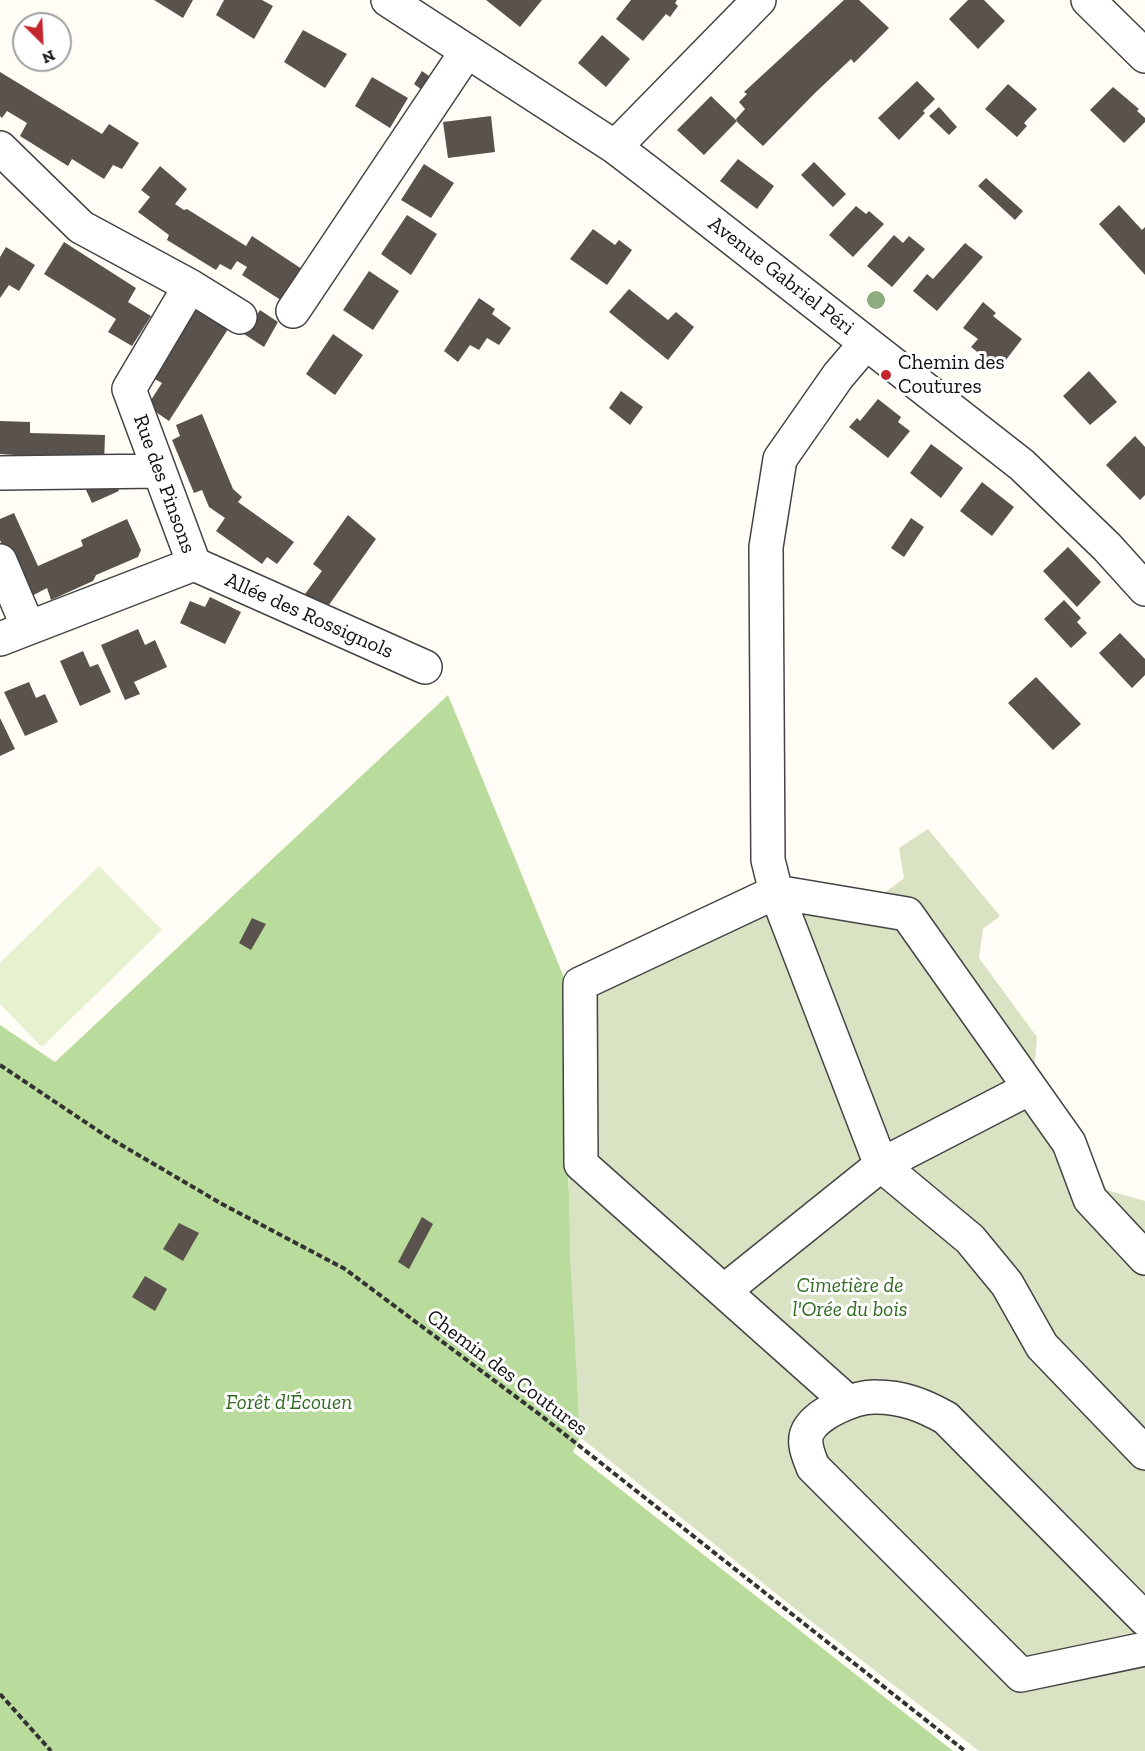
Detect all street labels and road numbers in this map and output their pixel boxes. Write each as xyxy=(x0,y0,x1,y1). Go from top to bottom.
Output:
street label: Avenue Gabriel Péri xyxy=(703,211,859,341)
street label: Rue des Pinsons xyxy=(127,411,201,557)
street label: Allée des Rossignols xyxy=(221,568,397,664)
street label: Chemin des Coutures xyxy=(422,1304,592,1442)

